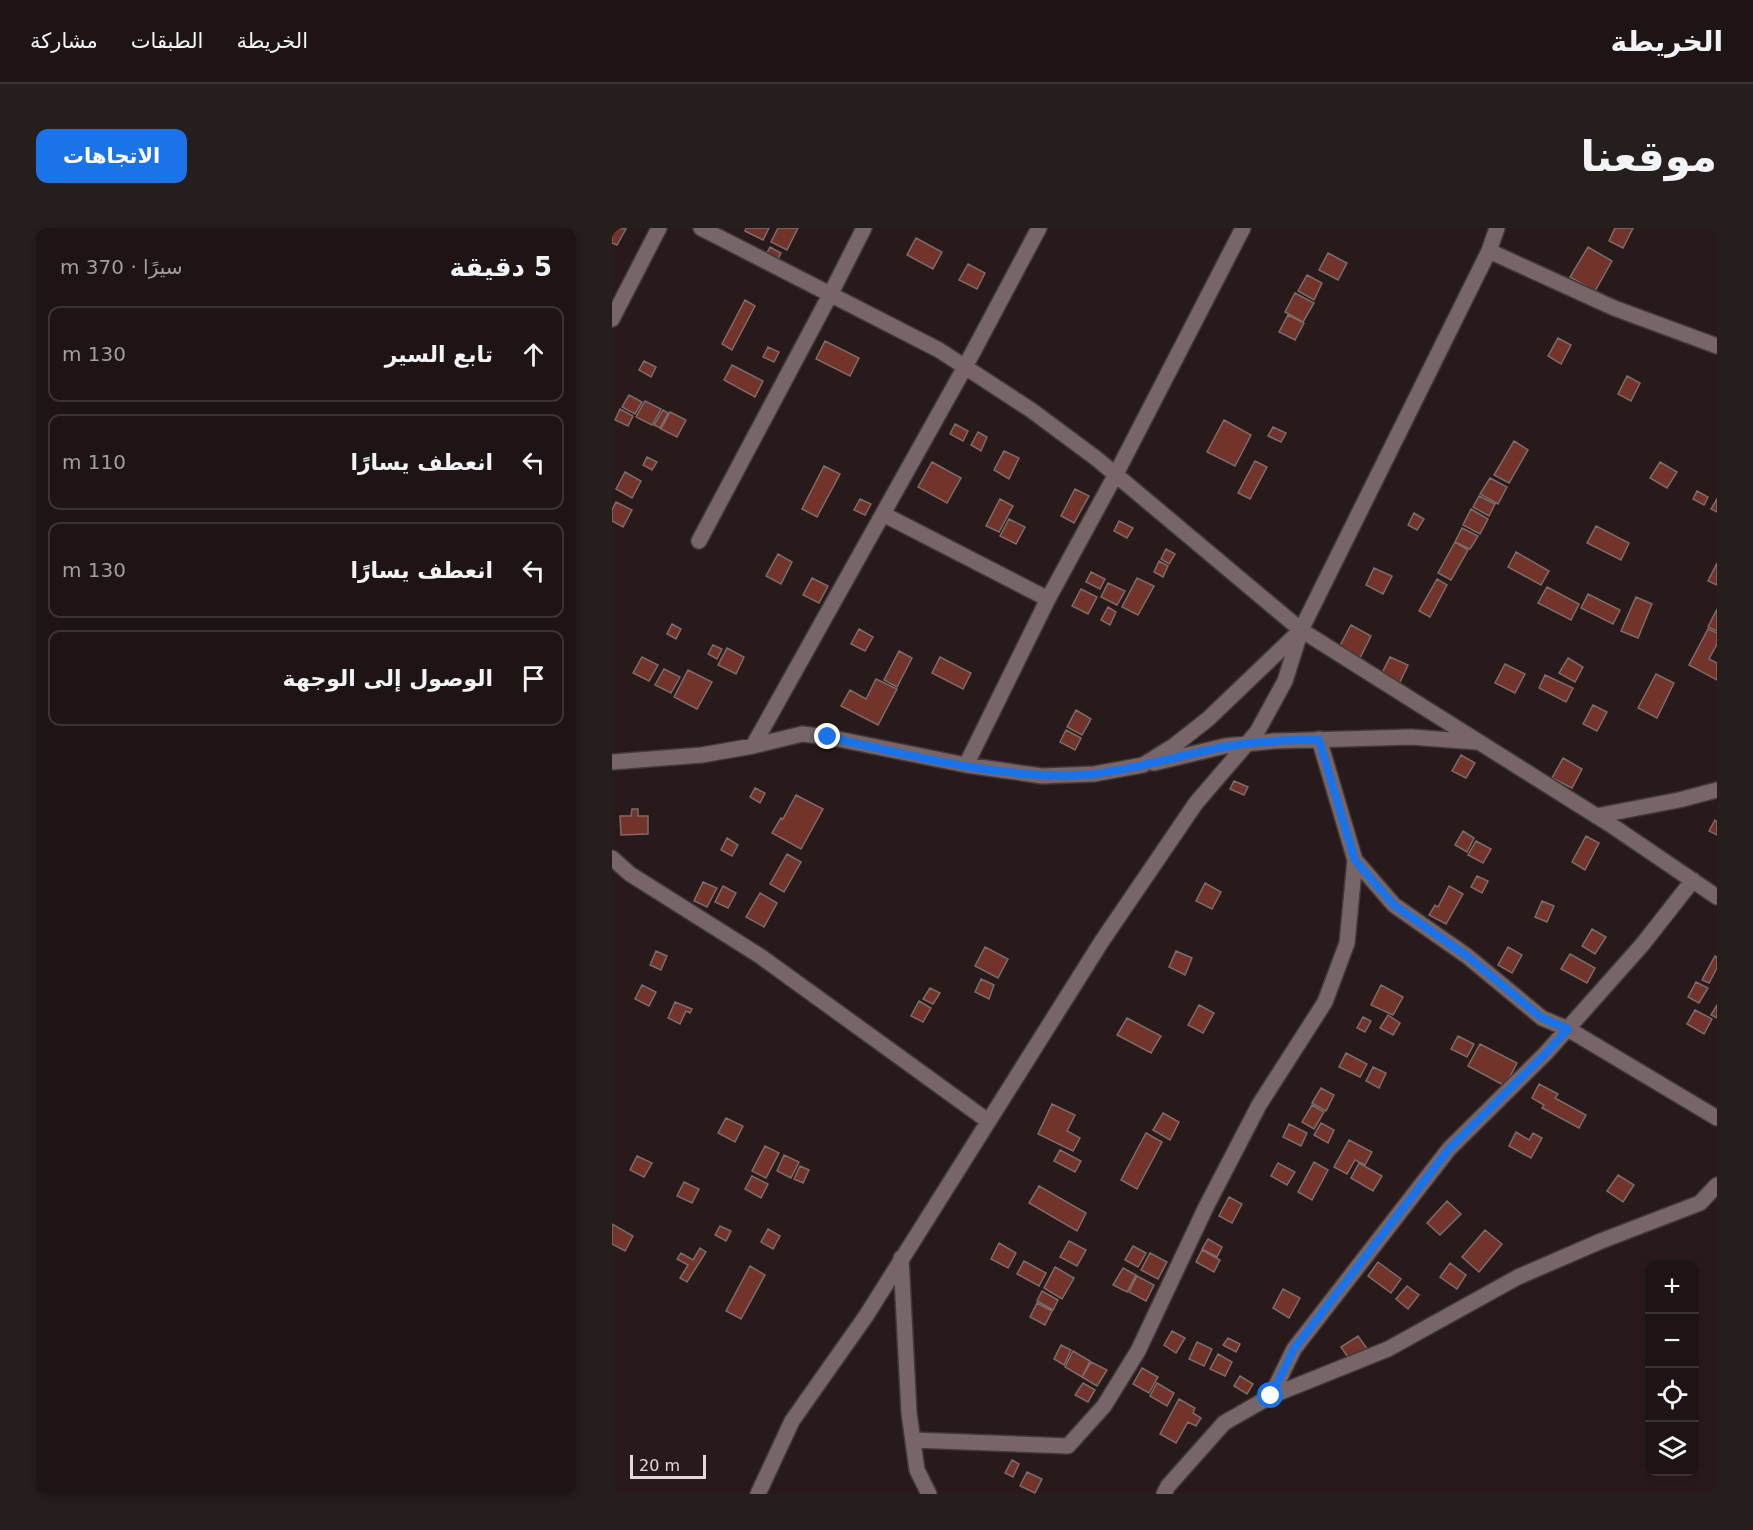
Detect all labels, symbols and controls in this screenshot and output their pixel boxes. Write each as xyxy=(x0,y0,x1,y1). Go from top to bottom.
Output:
text: الخريطة xyxy=(1611,25,1723,58)
text: مشاركة xyxy=(30,29,98,53)
text: الطبقات xyxy=(131,29,203,53)
text: الخريطة xyxy=(236,29,308,53)
button: الاتجاهات xyxy=(36,129,187,183)
text: موقعنا xyxy=(1581,132,1717,181)
text: 5 دقيقة xyxy=(449,252,552,282)
text: سيرًا · 370 m xyxy=(60,255,183,279)
icon: ahead xyxy=(517,338,550,371)
text: 130 m xyxy=(62,342,126,366)
text: تابع السير xyxy=(385,342,493,367)
icon: left xyxy=(517,446,550,479)
text: 110 m xyxy=(62,450,126,474)
text: انعطف يسارًا xyxy=(350,450,493,475)
icon: left xyxy=(517,554,550,587)
text: 130 m xyxy=(62,558,126,582)
text: انعطف يسارًا xyxy=(350,558,493,583)
icon: arrive xyxy=(517,662,550,695)
text: الوصول إلى الوجهة xyxy=(283,666,493,691)
route end xyxy=(814,723,840,749)
map controls xyxy=(1645,1260,1699,1476)
button: + xyxy=(1645,1260,1699,1314)
button: − xyxy=(1645,1314,1699,1368)
button: locate xyxy=(1645,1368,1699,1422)
route start xyxy=(1257,1382,1283,1408)
button: layers xyxy=(1645,1422,1699,1476)
scale bar xyxy=(630,1452,706,1480)
text: 20 m xyxy=(639,1456,680,1475)

